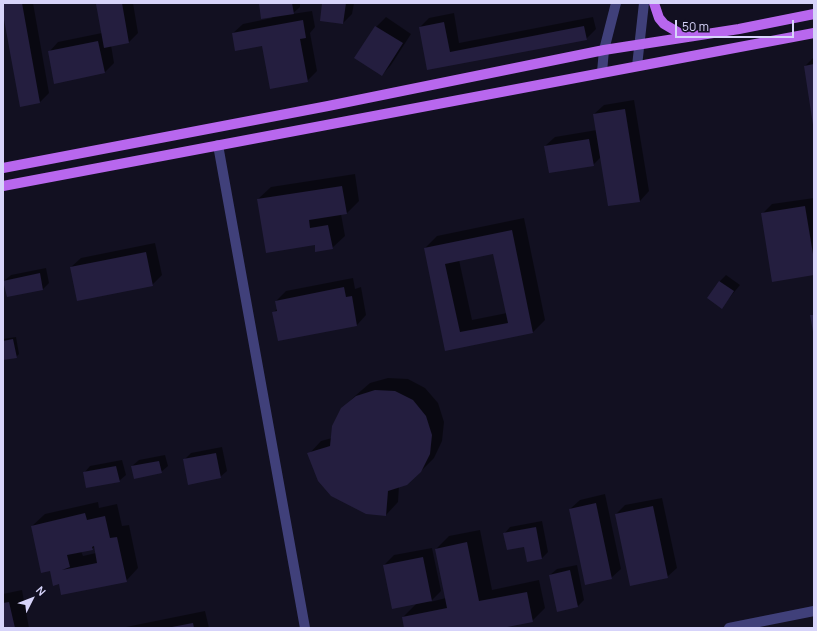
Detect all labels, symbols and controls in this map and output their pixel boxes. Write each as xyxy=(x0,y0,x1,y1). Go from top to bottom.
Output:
scale bar xyxy=(677,12,796,38)
text: 50 m xyxy=(682,18,709,35)
north arrow xyxy=(12,579,52,619)
text: N xyxy=(33,583,50,599)

